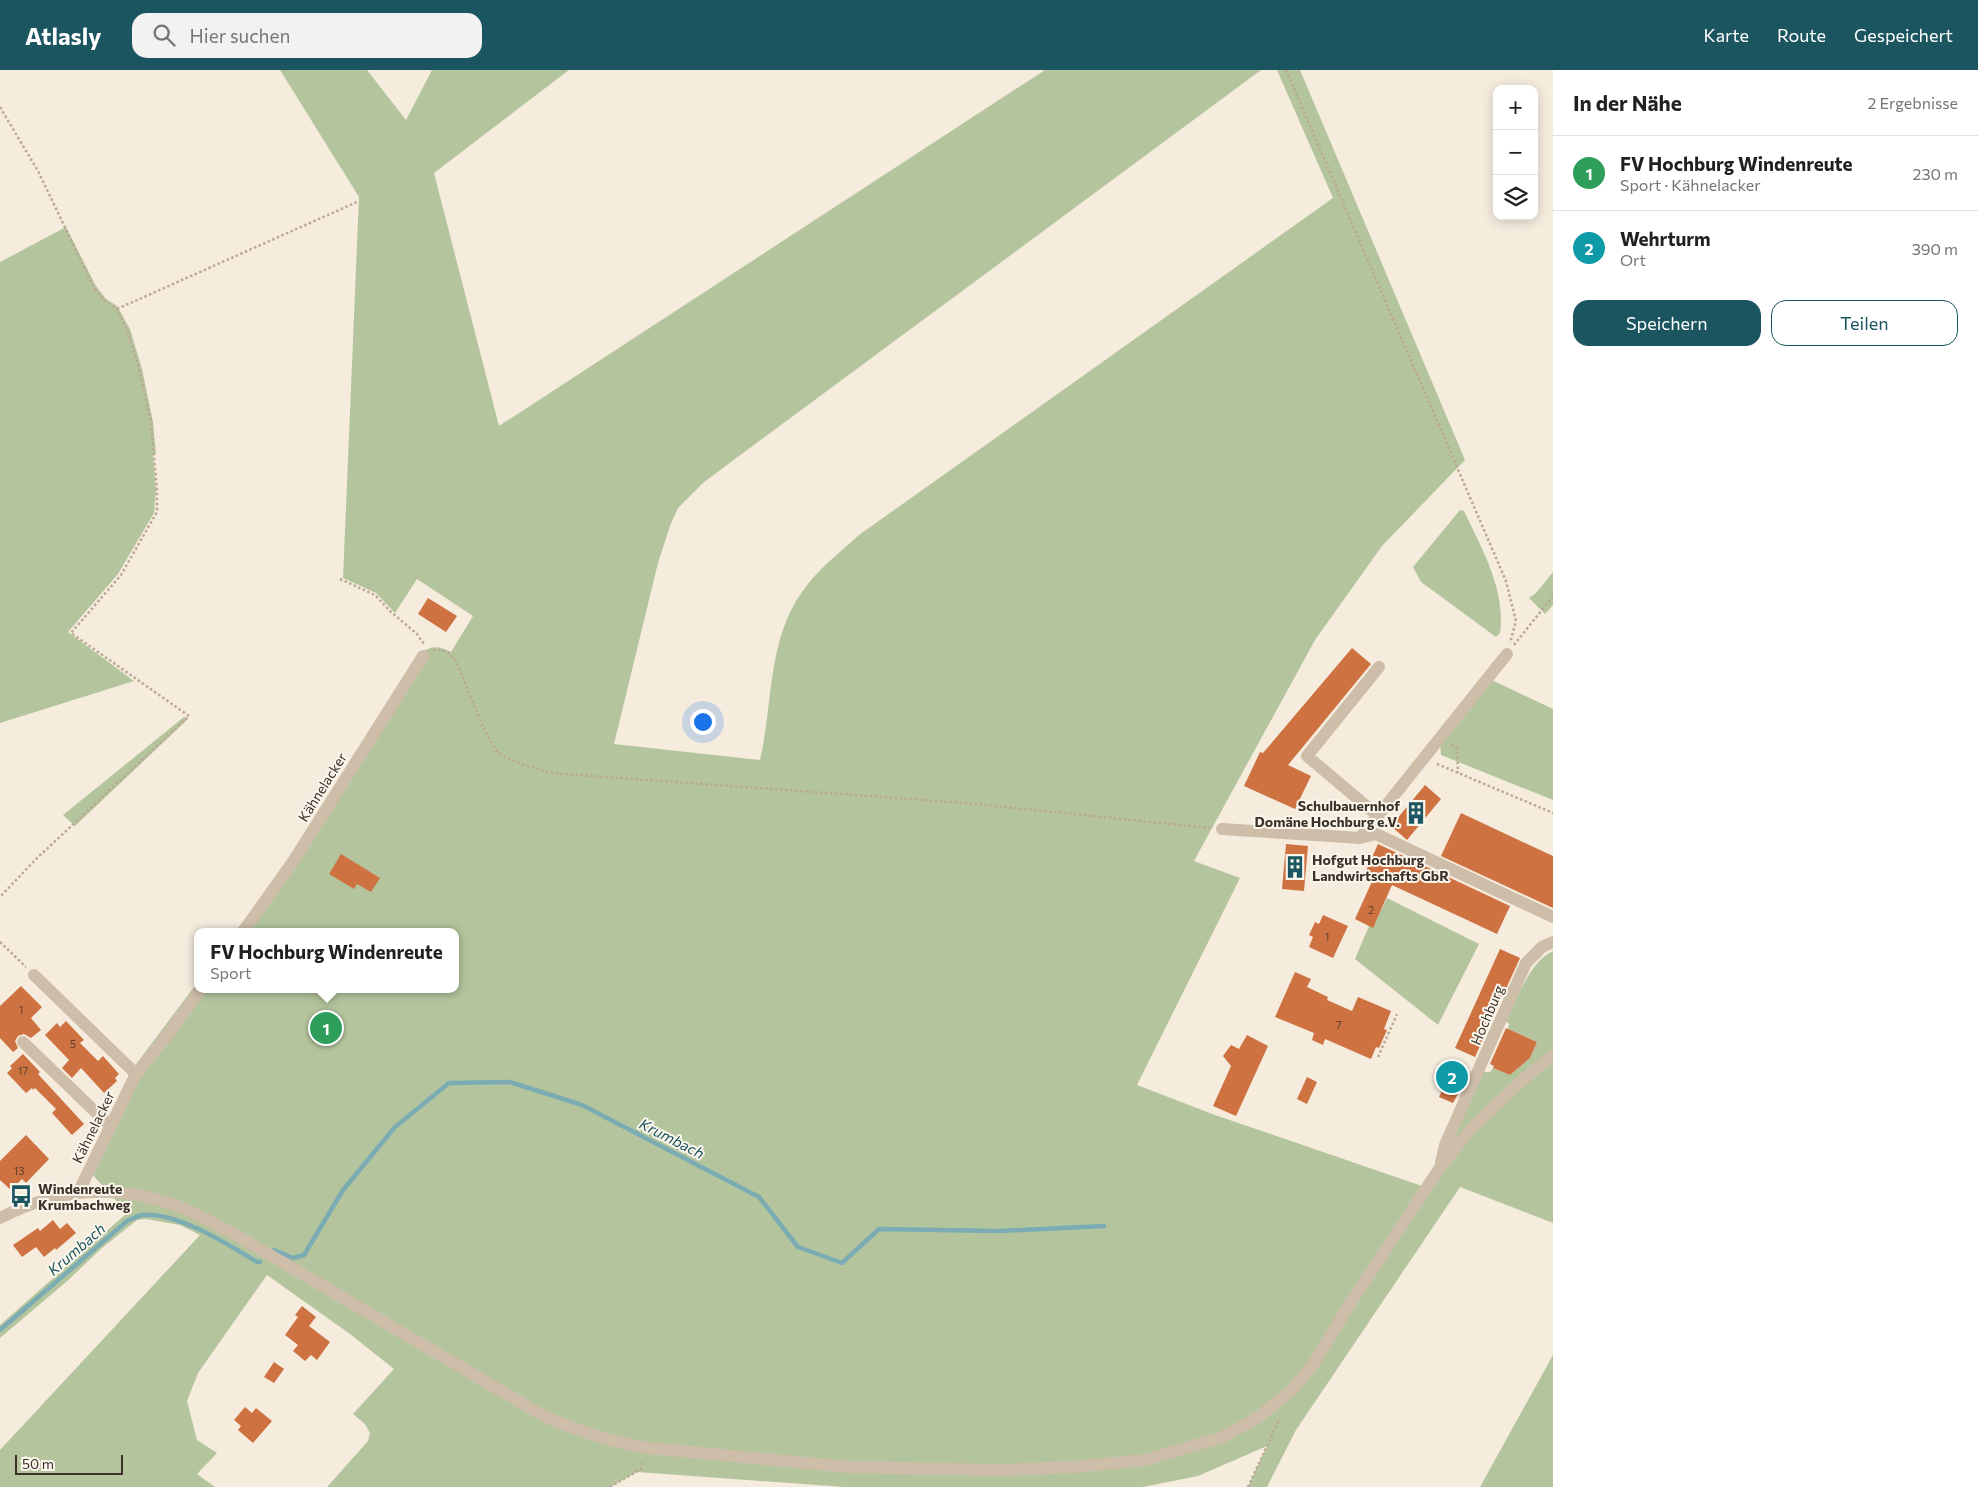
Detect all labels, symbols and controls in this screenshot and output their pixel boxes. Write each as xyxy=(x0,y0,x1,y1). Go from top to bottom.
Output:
search box xyxy=(132,13,482,58)
text: Atlasly xyxy=(25,21,102,50)
icon: search xyxy=(150,21,178,49)
text: Hier suchen xyxy=(190,24,290,47)
text: Karte xyxy=(1704,24,1749,46)
text: Route xyxy=(1777,24,1826,46)
text: Gespeichert xyxy=(1854,24,1953,46)
map controls xyxy=(1493,85,1538,220)
button: + xyxy=(1493,85,1538,130)
text: In der Nähe xyxy=(1573,90,1682,115)
text: 2 Ergebnisse xyxy=(1868,93,1958,112)
button: − xyxy=(1493,130,1538,175)
text: FV Hochburg Windenreute xyxy=(1620,152,1853,175)
text: 1 xyxy=(1585,164,1593,183)
text: 230 m xyxy=(1913,164,1958,183)
button: layers xyxy=(1493,175,1538,220)
text: Sport · Kähnelacker xyxy=(1620,175,1761,194)
text: Wehrturm xyxy=(1620,227,1711,250)
text: 2 xyxy=(1584,239,1594,258)
text: 390 m xyxy=(1912,239,1958,258)
text: Ort xyxy=(1620,250,1646,269)
button: Speichern xyxy=(1573,300,1761,346)
button: Teilen xyxy=(1771,300,1958,346)
your location xyxy=(690,709,716,735)
street label: Kähnelacker xyxy=(294,749,350,825)
place label: Schulbauernhof Domäne Hochburg e.V. xyxy=(1255,797,1400,830)
building icon: Schulbauernhof Domäne Hochburg e.V. xyxy=(1403,800,1429,826)
place label: Hofgut Hochburg Landwirtschafts GbR xyxy=(1312,851,1449,884)
building icon: Hofgut Hochburg Landwirtschafts GbR xyxy=(1282,854,1308,880)
house number: 2 xyxy=(1368,903,1374,916)
popup xyxy=(194,928,459,993)
house number: 1 xyxy=(1325,930,1329,943)
text: FV Hochburg Windenreute xyxy=(210,940,443,963)
text: Sport xyxy=(210,963,252,982)
street label: Hochburg xyxy=(1467,982,1507,1047)
house number: 1 xyxy=(19,1003,23,1016)
pin: 1 xyxy=(310,1009,342,1047)
house number: 7 xyxy=(1336,1018,1342,1031)
house number: 5 xyxy=(70,1037,76,1050)
pin: 2 xyxy=(1436,1058,1468,1096)
house number: 17 xyxy=(18,1064,28,1077)
street label: Kähnelacker xyxy=(68,1088,118,1166)
water label: Krumbach xyxy=(637,1114,707,1162)
house number: 13 xyxy=(14,1164,24,1177)
place label: Windenreute Krumbachweg xyxy=(38,1180,131,1213)
bus stop icon: Windenreute Krumbachweg xyxy=(8,1183,34,1209)
water label: Krumbach xyxy=(44,1219,108,1279)
scale bar xyxy=(15,1452,122,1475)
text: 50 m xyxy=(22,1455,54,1472)

